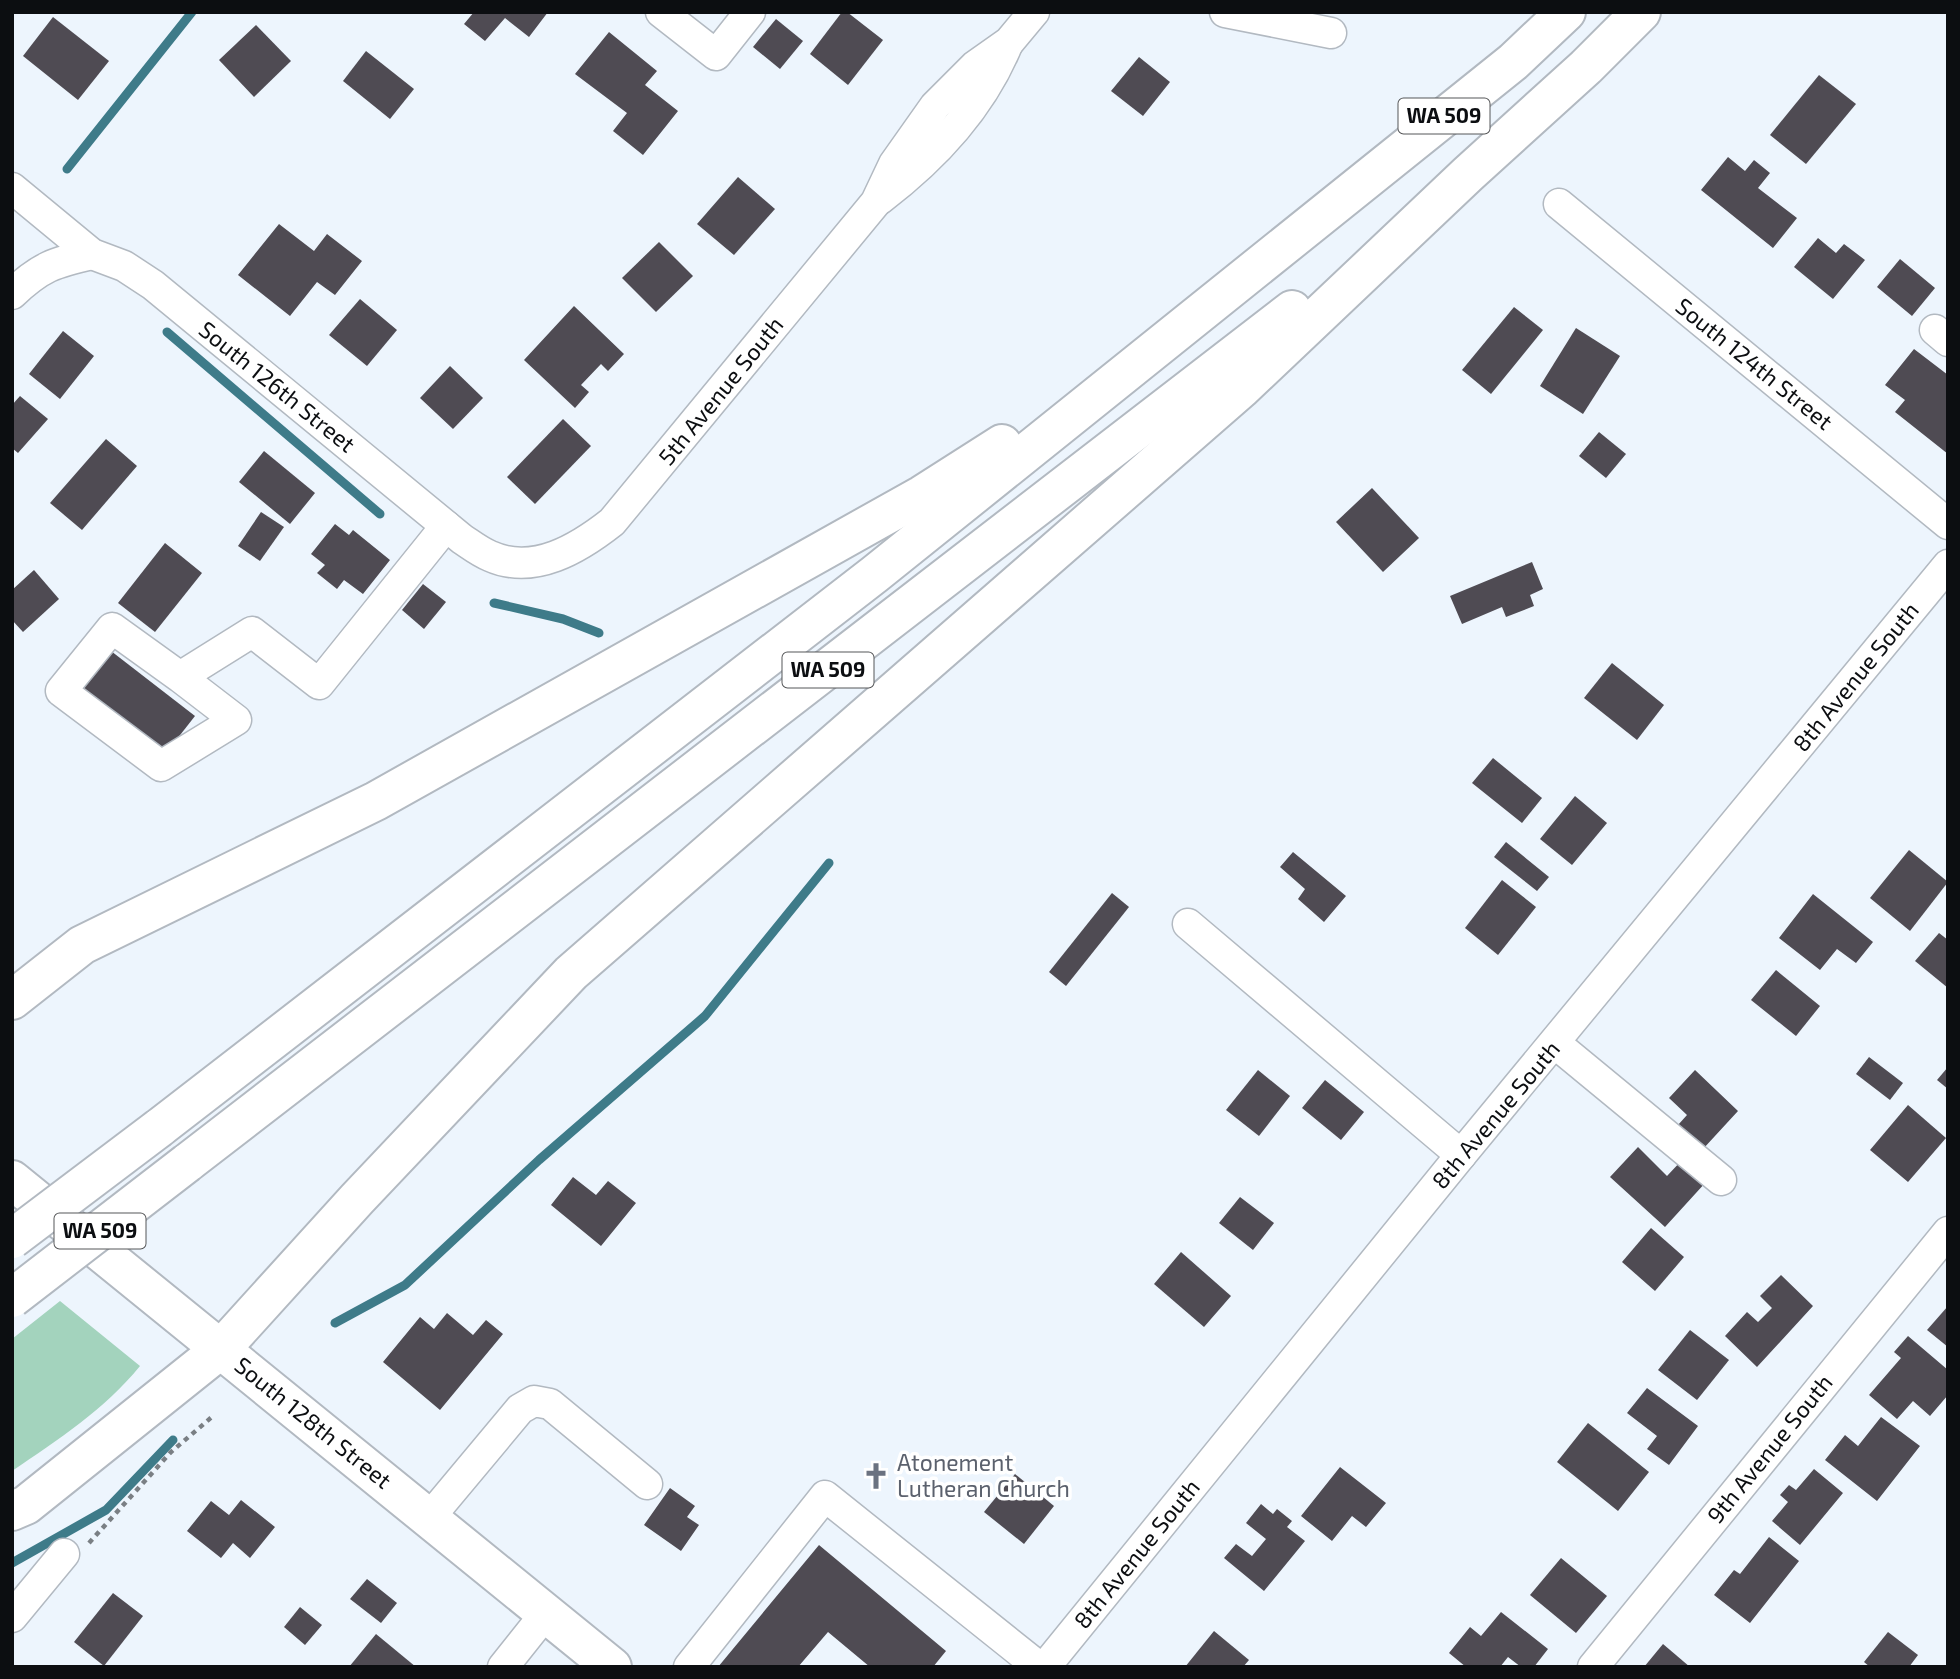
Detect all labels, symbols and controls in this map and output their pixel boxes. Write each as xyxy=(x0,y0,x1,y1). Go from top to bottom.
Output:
road number: WA 509 xyxy=(1398,99,1490,134)
street label: South 124th Street xyxy=(1671,291,1839,435)
street label: 5th Avenue South xyxy=(652,311,789,470)
street label: South 126th Street xyxy=(194,315,362,458)
street label: 8th Avenue South xyxy=(1786,596,1924,757)
road number: WA 509 xyxy=(782,652,874,688)
street label: 8th Avenue South xyxy=(1425,1035,1565,1194)
road number: WA 509 xyxy=(55,1214,146,1248)
street label: South 128th Street xyxy=(230,1350,398,1494)
street label: 9th Avenue South xyxy=(1701,1368,1838,1528)
place label: Atonement Lutheran Church xyxy=(897,1448,1070,1502)
church icon: Atonement Lutheran Church xyxy=(861,1461,891,1491)
street label: 8th Avenue South xyxy=(1067,1473,1205,1634)

